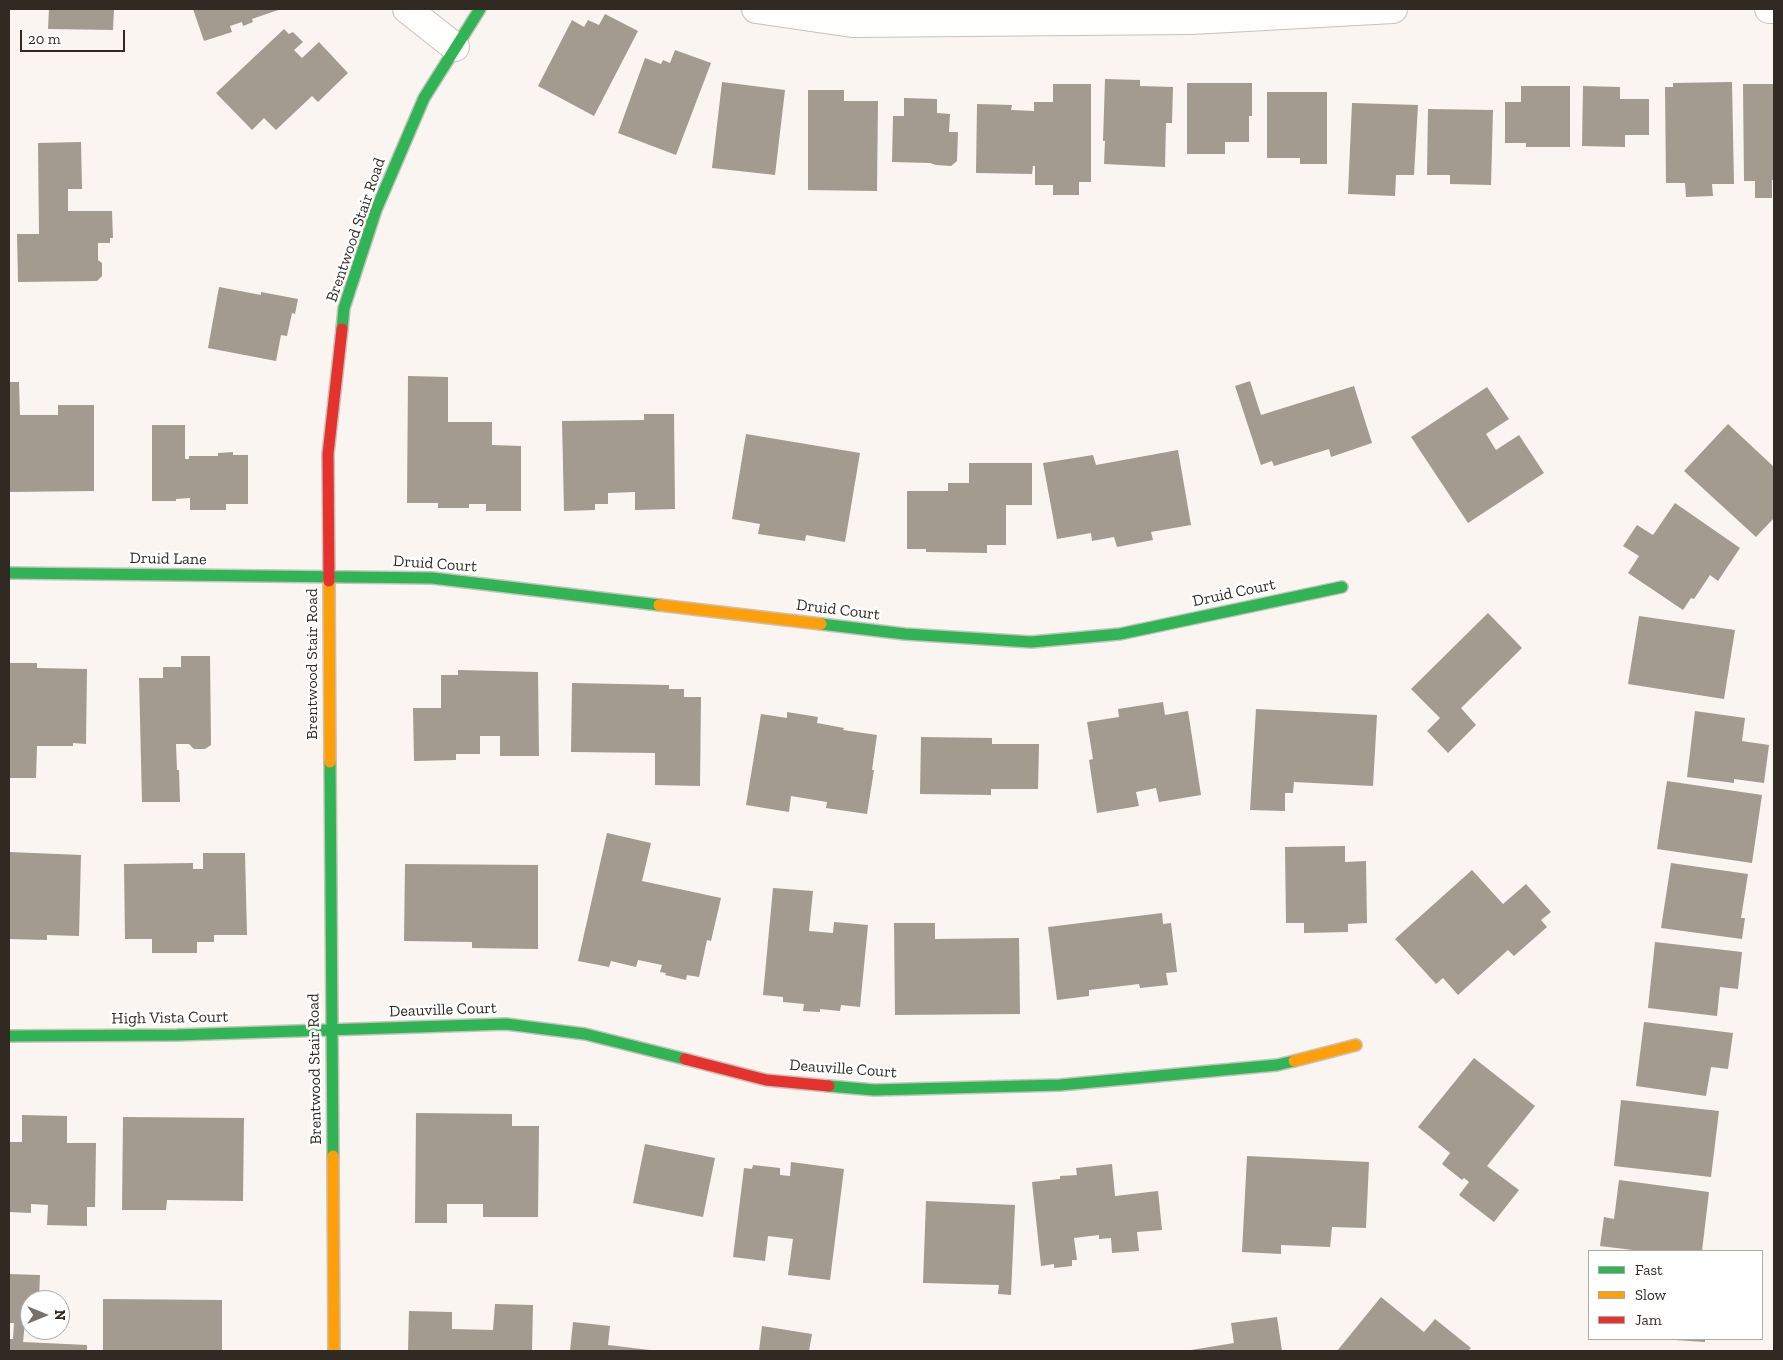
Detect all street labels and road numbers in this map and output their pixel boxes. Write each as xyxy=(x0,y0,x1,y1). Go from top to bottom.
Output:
street label: Brentwood Stair Road xyxy=(322,155,390,305)
street label: Druid Lane xyxy=(129,549,207,569)
street label: Druid Court xyxy=(392,551,478,577)
street label: Druid Court xyxy=(1191,575,1277,611)
street label: Brentwood Stair Road xyxy=(302,588,322,740)
street label: Druid Court xyxy=(795,595,881,625)
street label: Brentwood Stair Road xyxy=(304,993,326,1145)
street label: Deauville Court xyxy=(389,999,497,1021)
street label: High Vista Court xyxy=(111,1007,229,1029)
street label: Deauville Court xyxy=(789,1056,897,1082)

